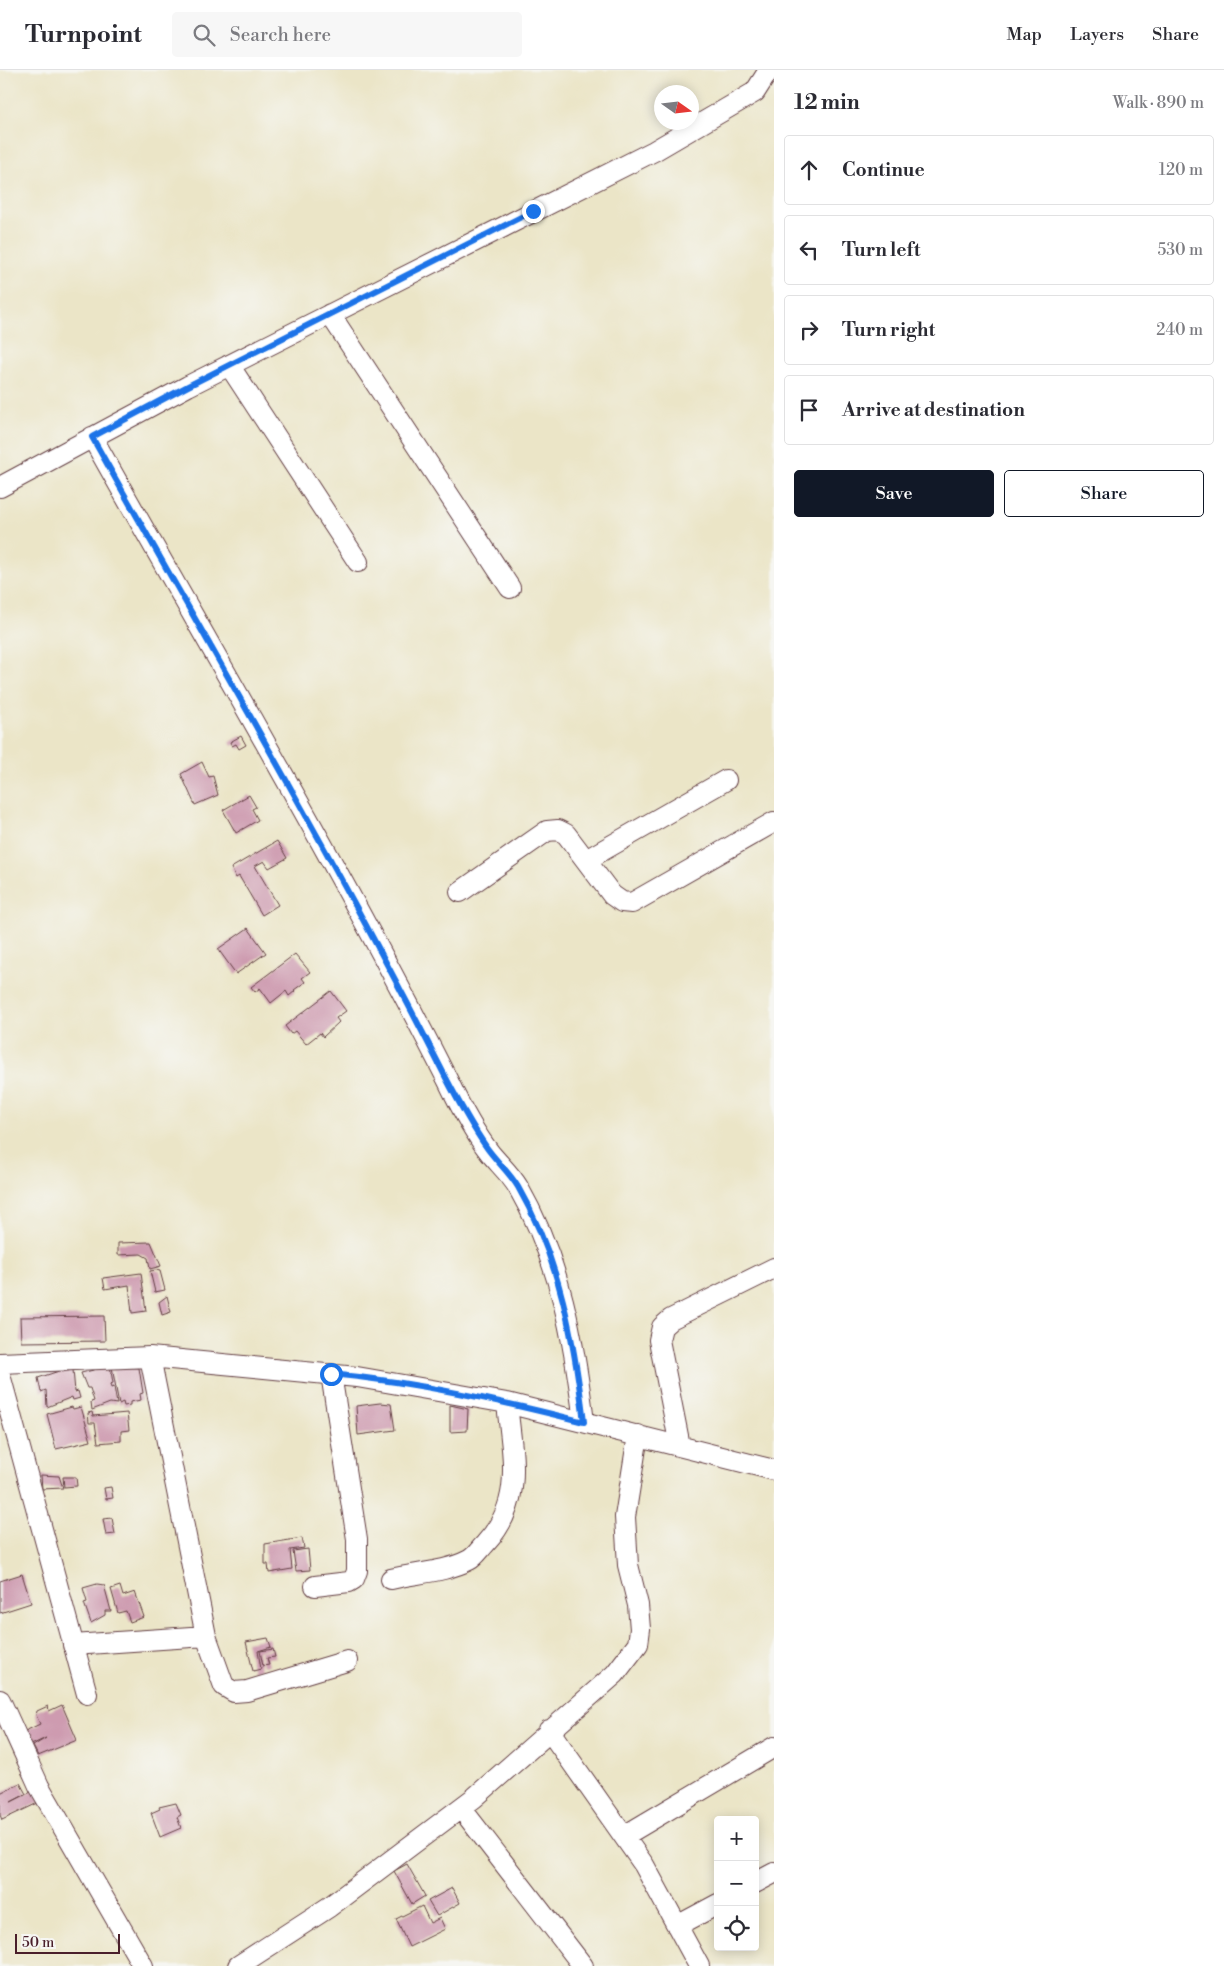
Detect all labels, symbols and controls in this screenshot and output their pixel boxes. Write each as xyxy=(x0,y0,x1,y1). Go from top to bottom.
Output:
search box xyxy=(172,12,522,57)
text: Turnpoint xyxy=(25,20,142,50)
icon: search xyxy=(190,21,218,49)
text: Search here xyxy=(230,23,331,47)
text: Map xyxy=(1007,23,1042,46)
text: Layers xyxy=(1070,23,1124,46)
text: Share xyxy=(1152,23,1199,46)
north arrow xyxy=(654,85,699,130)
text: 12 min xyxy=(794,90,860,116)
text: Walk · 890 m xyxy=(1113,93,1204,113)
icon: ahead xyxy=(795,156,823,184)
text: Continue xyxy=(842,158,925,182)
text: 120 m xyxy=(1159,160,1203,180)
route end xyxy=(522,200,545,223)
icon: left xyxy=(795,236,823,264)
text: Turn left xyxy=(842,238,921,262)
text: 530 m xyxy=(1157,240,1203,260)
icon: right xyxy=(795,316,823,344)
text: Turn right xyxy=(842,318,935,342)
text: 240 m xyxy=(1156,320,1203,340)
icon: arrive xyxy=(795,396,823,424)
text: Arrive at destination xyxy=(842,398,1025,422)
button: Save xyxy=(794,470,994,517)
button: Share xyxy=(1004,470,1204,517)
route start xyxy=(320,1363,343,1386)
map controls xyxy=(714,1816,759,1951)
button: + xyxy=(714,1816,759,1861)
button: − xyxy=(714,1861,759,1906)
button: locate xyxy=(714,1906,759,1951)
scale bar xyxy=(15,1931,120,1954)
text: 50 m xyxy=(22,1934,54,1952)

